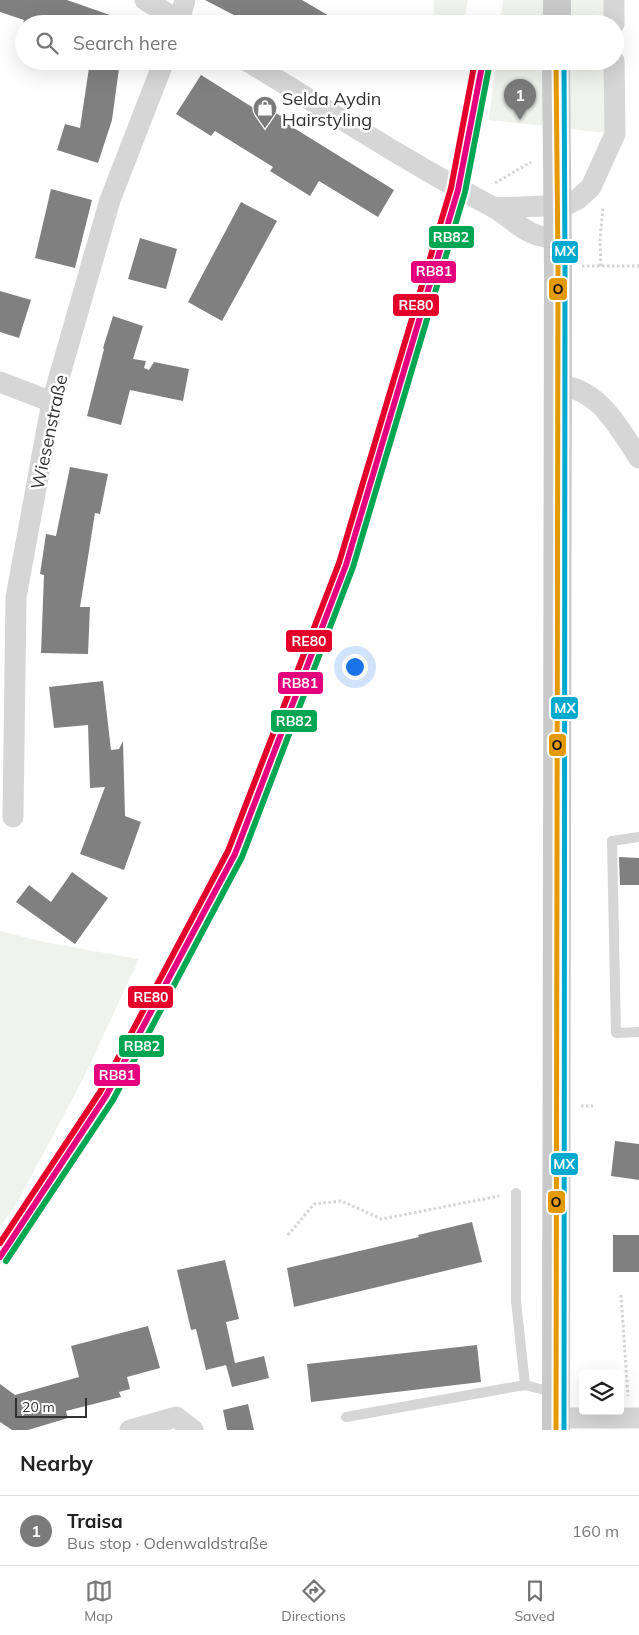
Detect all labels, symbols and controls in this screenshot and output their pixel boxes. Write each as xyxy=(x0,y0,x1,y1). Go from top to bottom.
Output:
search box xyxy=(15,15,624,70)
icon: search xyxy=(33,29,61,57)
text: Search here xyxy=(73,31,177,55)
pin: 1 xyxy=(504,79,536,120)
place label: Selda Aydin Hairstyling xyxy=(282,87,381,131)
shop icon: Selda Aydin Hairstyling xyxy=(252,95,278,129)
line badge: RB82 xyxy=(428,225,475,249)
text: RB82 xyxy=(433,228,469,246)
line badge: MX xyxy=(551,240,579,264)
text: MX xyxy=(554,242,576,260)
line badge: RB81 xyxy=(410,260,457,284)
text: RB81 xyxy=(416,262,452,280)
line badge: O xyxy=(548,277,568,301)
text: O xyxy=(552,280,564,298)
line badge: RE80 xyxy=(392,293,440,317)
text: RE80 xyxy=(399,296,433,314)
street label: Wiesenstraße xyxy=(26,372,72,492)
line badge: RE80 xyxy=(285,629,333,653)
text: RE80 xyxy=(292,632,326,650)
your location xyxy=(342,654,368,680)
line badge: RB81 xyxy=(277,671,324,695)
text: RB81 xyxy=(282,674,318,692)
line badge: MX xyxy=(550,696,579,720)
text: MX xyxy=(554,699,576,717)
line badge: RB82 xyxy=(270,709,318,733)
text: RB82 xyxy=(276,712,312,730)
line badge: O xyxy=(548,733,567,757)
text: O xyxy=(551,736,563,754)
line badge: RE80 xyxy=(127,985,174,1009)
text: RE80 xyxy=(134,988,168,1006)
line badge: RB82 xyxy=(118,1034,165,1058)
text: RB82 xyxy=(124,1037,160,1055)
line badge: RB81 xyxy=(93,1063,141,1087)
text: RB81 xyxy=(99,1066,135,1084)
line badge: MX xyxy=(550,1152,579,1176)
text: MX xyxy=(553,1155,575,1173)
line badge: O xyxy=(547,1190,566,1214)
text: O xyxy=(550,1193,562,1211)
map controls xyxy=(579,1370,624,1415)
button: layers xyxy=(579,1370,624,1415)
scale bar xyxy=(15,1395,88,1418)
text: 20 m xyxy=(22,1398,55,1416)
text: Nearby xyxy=(20,1450,93,1476)
text: Traisa xyxy=(67,1509,123,1533)
text: 1 xyxy=(31,1521,41,1541)
text: 160 m xyxy=(572,1521,619,1541)
text: Bus stop · Odenwaldstraße xyxy=(67,1533,268,1553)
tab: Map xyxy=(84,1577,113,1625)
tab: Directions xyxy=(281,1577,346,1625)
tab: Saved xyxy=(514,1577,555,1625)

